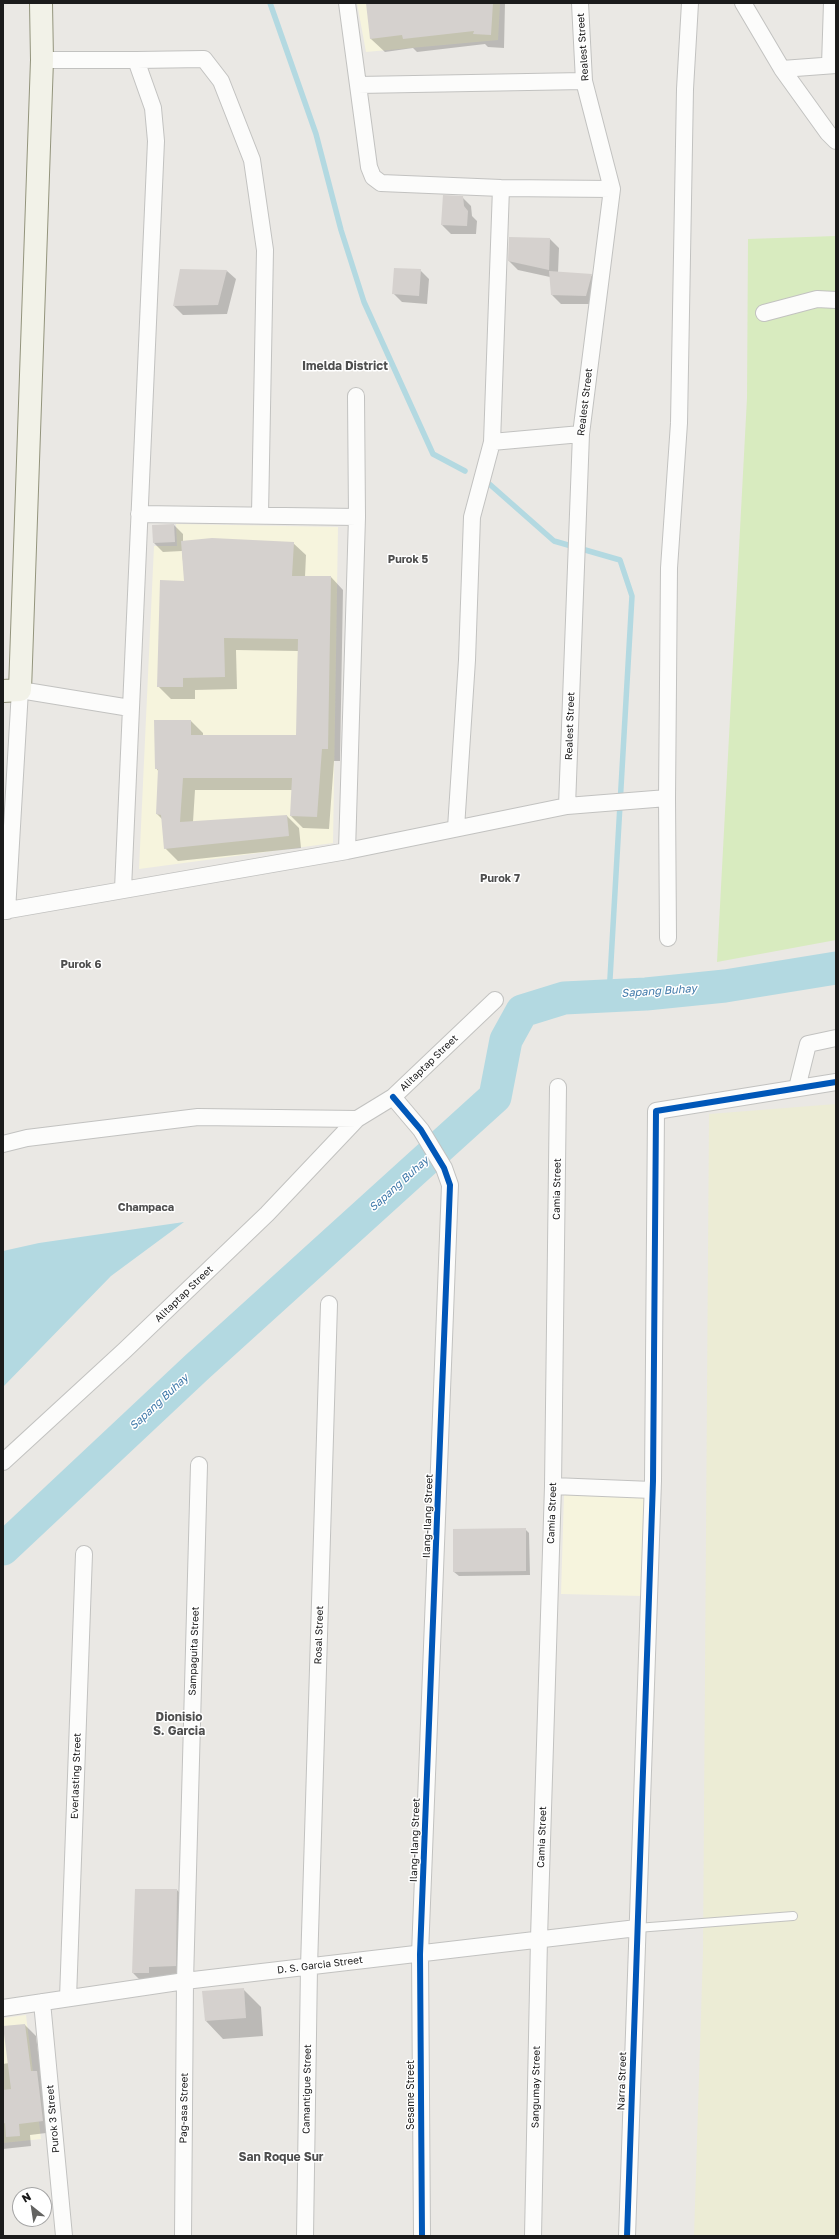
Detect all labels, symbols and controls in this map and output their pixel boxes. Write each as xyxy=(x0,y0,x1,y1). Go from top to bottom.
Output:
street label: Realest Street xyxy=(575,12,591,82)
district label: Imelda District xyxy=(302,359,388,373)
street label: Realest Street xyxy=(575,367,595,437)
district label: Purok 5 xyxy=(388,553,428,567)
street label: Realest Street xyxy=(563,692,577,760)
district label: Purok 7 xyxy=(480,872,520,886)
district label: Purok 6 xyxy=(61,958,101,972)
water label: Sapang Buhay xyxy=(621,982,697,1000)
street label: Alitaptap Street xyxy=(397,1032,461,1094)
water label: Sapang Buhay xyxy=(367,1154,431,1214)
street label: Camia Street xyxy=(550,1158,564,1220)
district label: Champaca xyxy=(118,1201,174,1215)
street label: Alitaptap Street xyxy=(152,1263,216,1325)
water label: Sapang Buhay xyxy=(127,1371,191,1433)
street label: Ilang-Ilang Street xyxy=(421,1474,435,1558)
street label: Camia Street xyxy=(545,1482,559,1544)
street label: Rosal Street xyxy=(312,1605,326,1665)
street label: Sampaguita Street xyxy=(186,1606,202,1696)
district label: Dionisio S. Garcia xyxy=(153,1710,205,1738)
street label: Everlasting Street xyxy=(68,1733,84,1819)
street label: Ilang-Ilang Street xyxy=(408,1798,422,1882)
street label: Camia Street xyxy=(535,1806,549,1868)
street label: D. S. Garcia Street xyxy=(276,1954,364,1976)
street label: Camantigue Street xyxy=(300,2044,314,2134)
street label: Sangumay Street xyxy=(529,2046,543,2128)
street label: Narra Street xyxy=(615,2051,629,2111)
street label: Sesame Street xyxy=(405,2060,417,2130)
street label: Pag-asa Street xyxy=(177,2073,191,2143)
street label: Purok 3 Street xyxy=(44,2084,62,2154)
district label: San Roque Sur xyxy=(238,2150,324,2164)
north arrow xyxy=(12,2187,52,2227)
text: N xyxy=(19,2189,33,2205)

